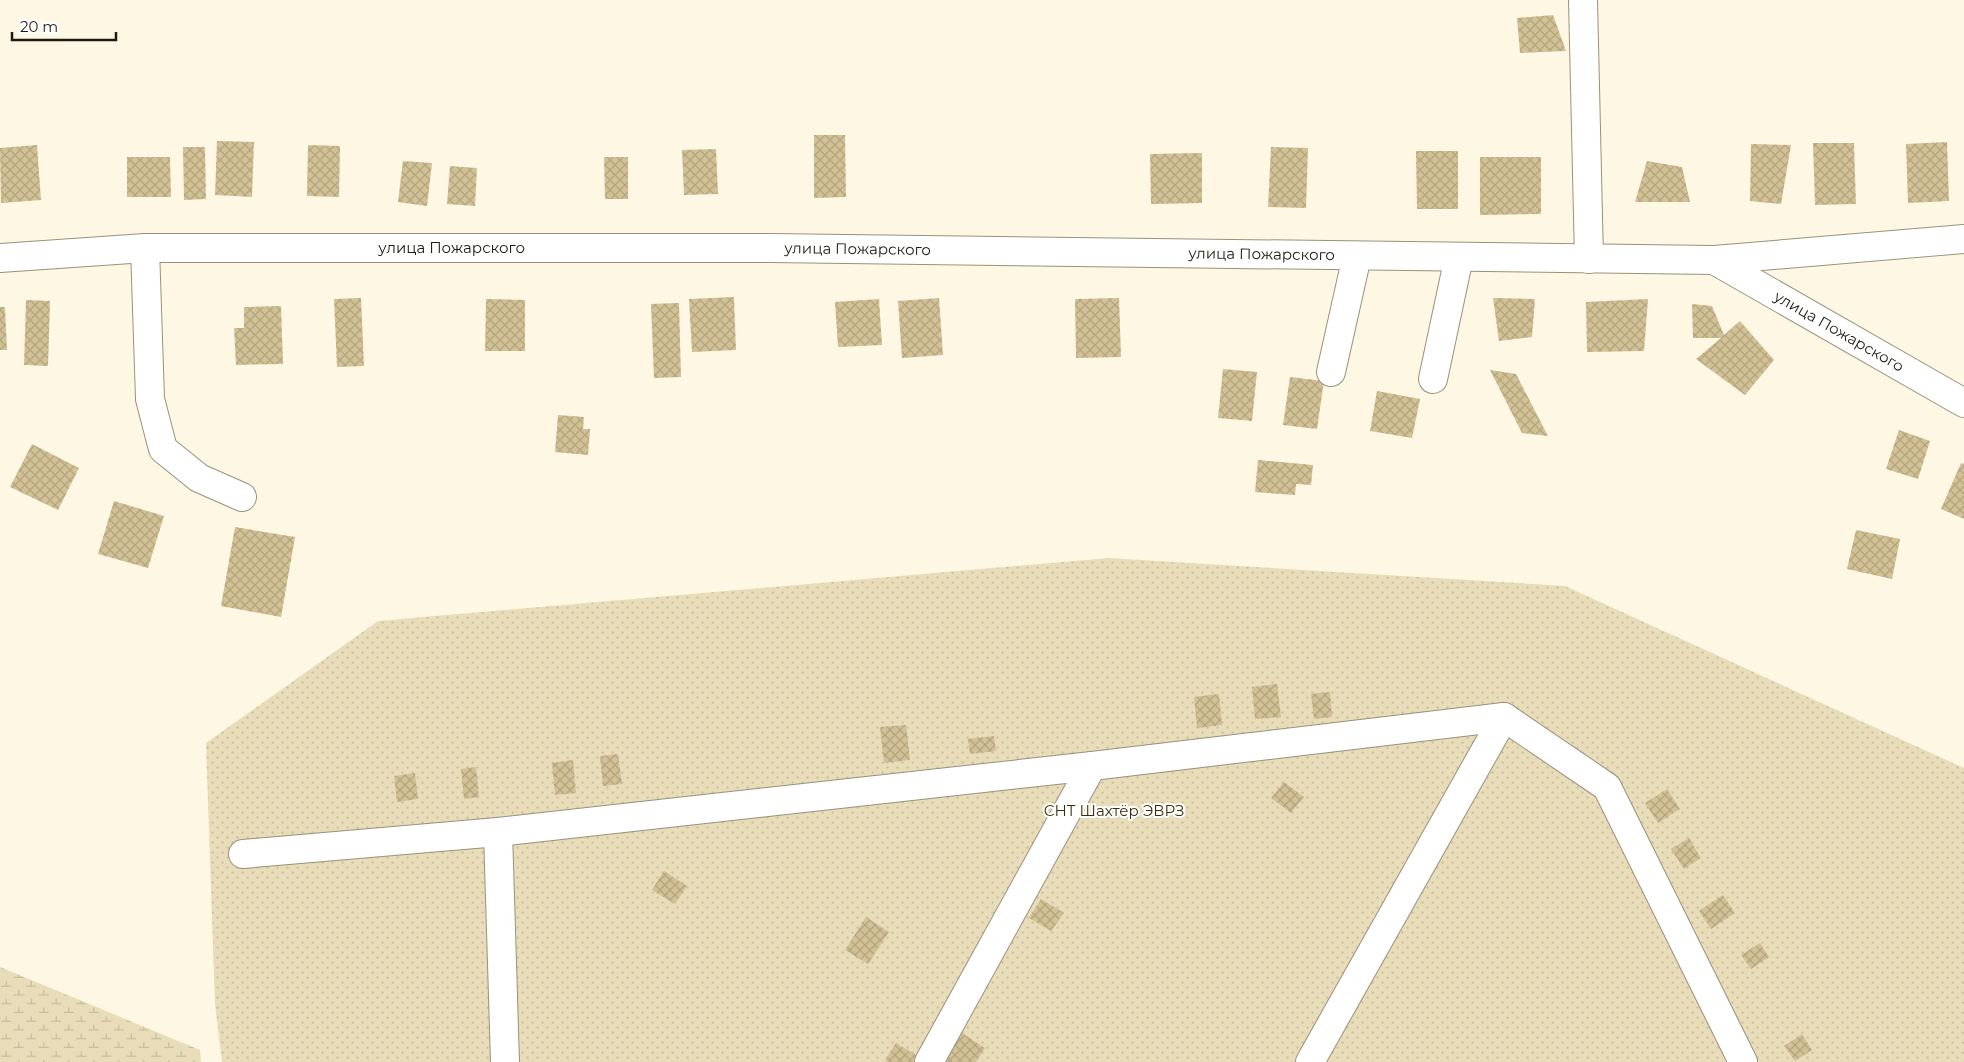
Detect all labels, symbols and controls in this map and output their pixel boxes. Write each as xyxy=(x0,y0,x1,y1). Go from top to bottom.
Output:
scale bar xyxy=(12,10,116,42)
text: 20 m xyxy=(20,17,58,36)
street label: улица Пожарского xyxy=(377,238,525,257)
street label: улица Пожарского xyxy=(783,238,931,259)
street label: улица Пожарского xyxy=(1187,243,1335,264)
street label: улица Пожарского xyxy=(1770,286,1908,376)
park label: СНТ Шахтёр ЭВРЗ xyxy=(1044,801,1184,820)

